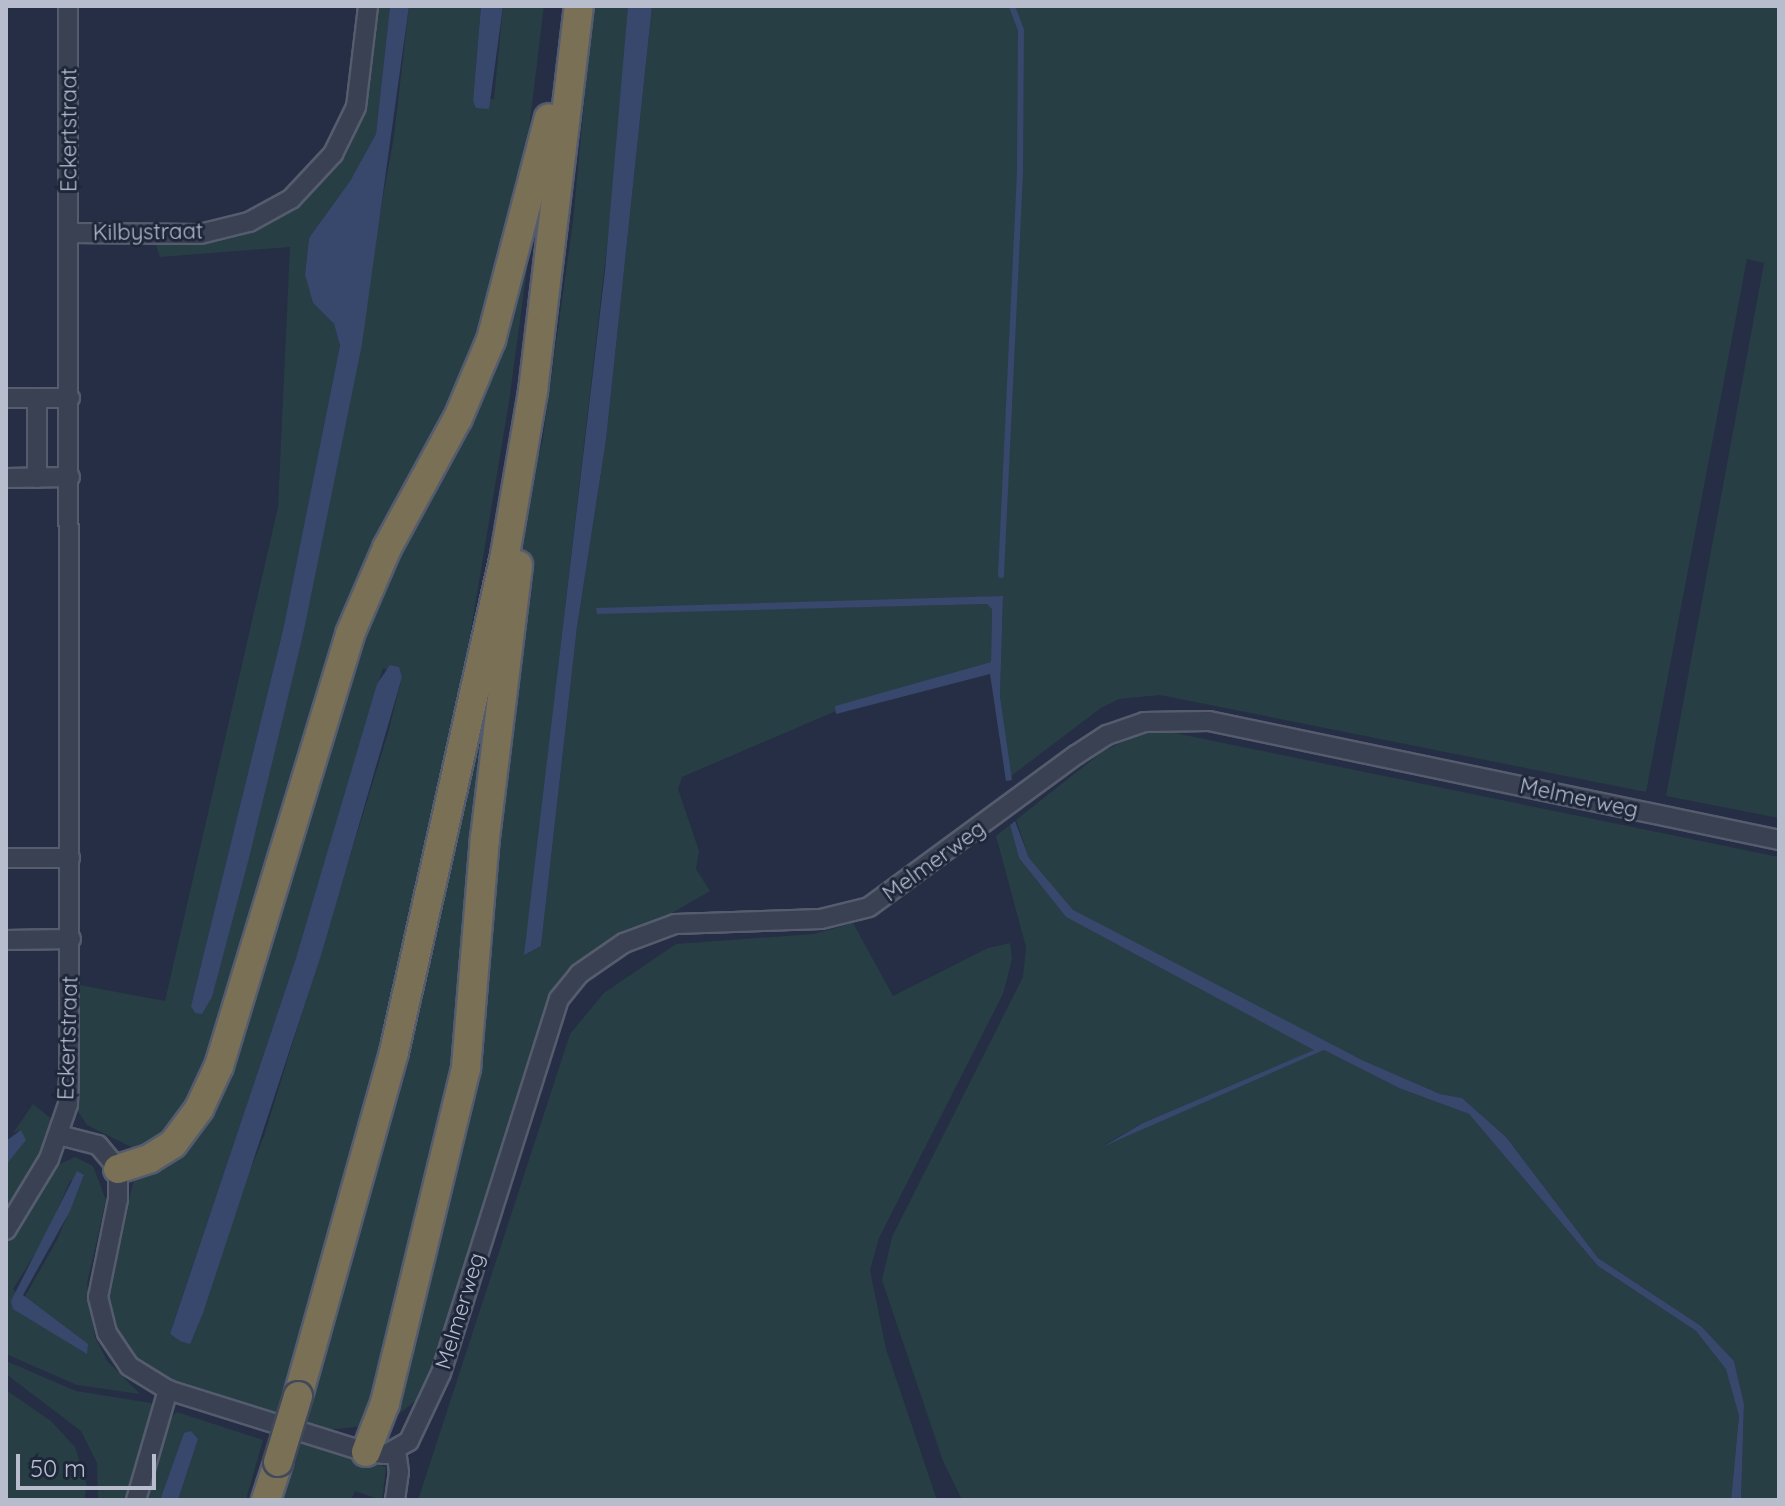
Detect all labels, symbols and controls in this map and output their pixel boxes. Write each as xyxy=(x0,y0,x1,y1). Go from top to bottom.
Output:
street label: Eckertstraat xyxy=(56,68,82,192)
street label: Kilbystraat xyxy=(93,218,203,246)
street label: Melmerweg xyxy=(1517,773,1641,823)
street label: Melmerweg xyxy=(878,815,990,907)
street label: Eckertstraat xyxy=(53,975,83,1101)
street label: Melmerweg xyxy=(430,1250,490,1372)
scale bar xyxy=(20,1438,160,1488)
text: 50 m xyxy=(30,1453,86,1483)

